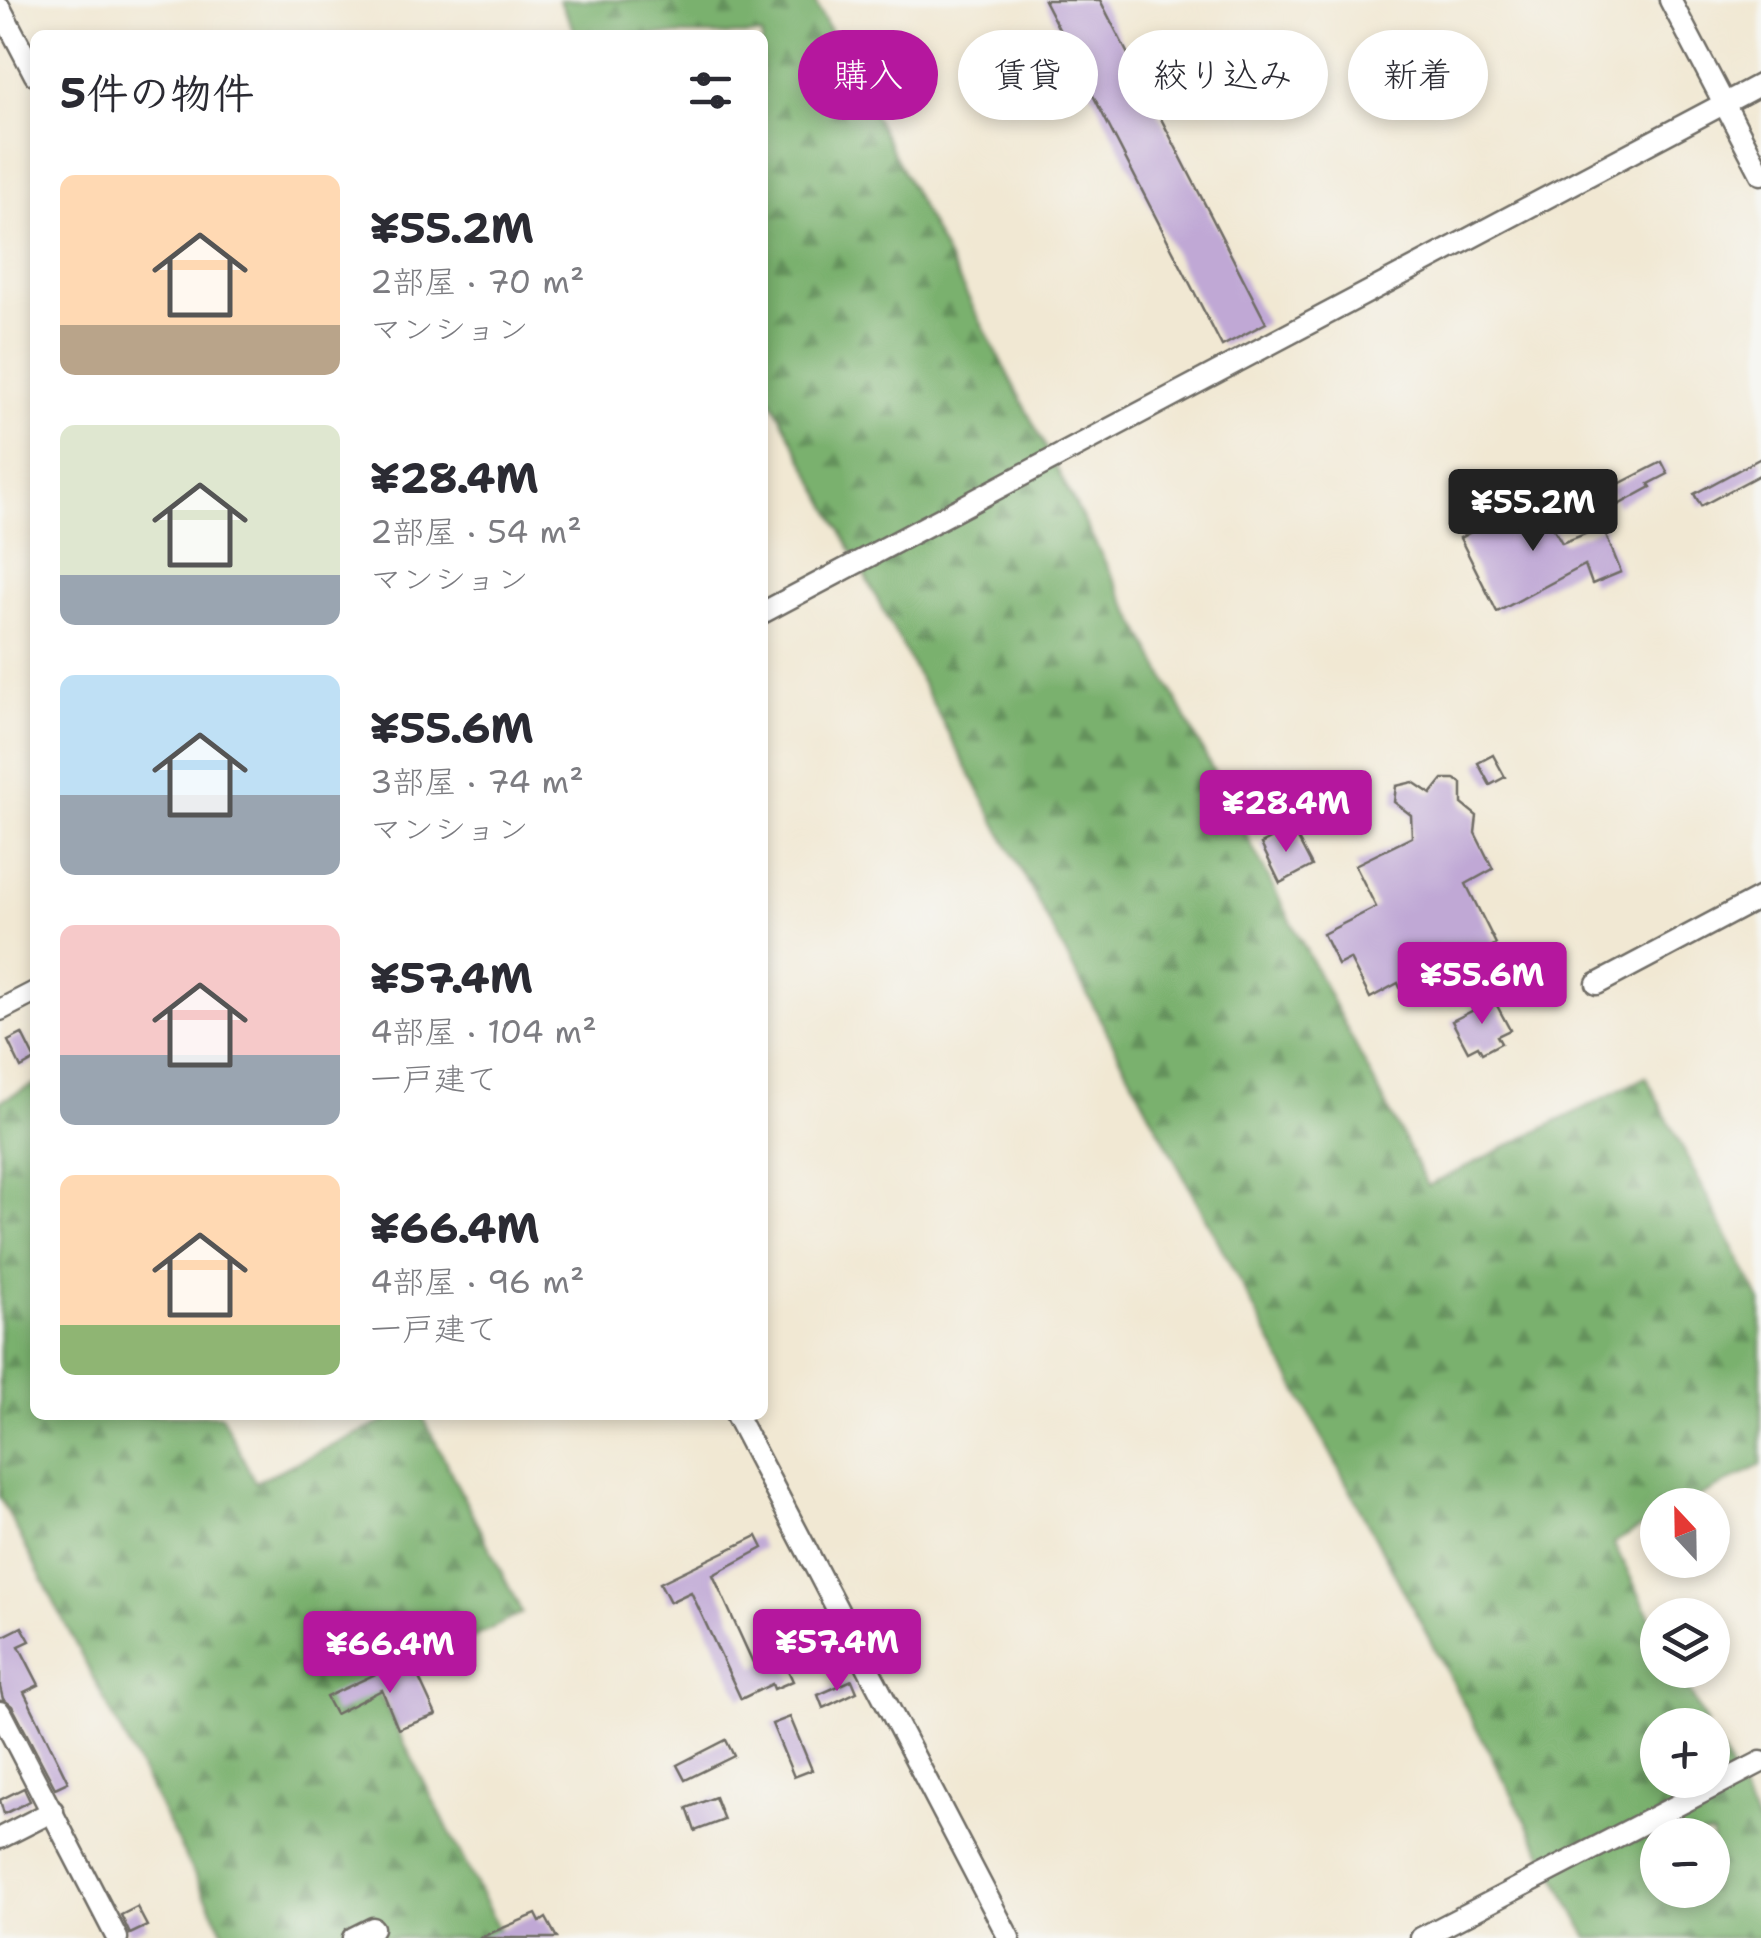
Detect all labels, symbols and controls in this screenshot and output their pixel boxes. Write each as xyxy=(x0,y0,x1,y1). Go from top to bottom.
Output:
chip: 購入 xyxy=(798,30,938,120)
chip: 賃貸 xyxy=(958,30,1098,120)
chip: 絞り込み xyxy=(1118,30,1328,120)
chip: 新着 xyxy=(1348,30,1488,120)
icon: filters xyxy=(683,63,738,118)
text: 5件の物件 xyxy=(60,65,254,121)
text: ¥55.2M xyxy=(370,200,534,256)
icon: home xyxy=(140,215,260,335)
text: 2部屋 · 70 m² xyxy=(370,260,584,303)
text: マンション xyxy=(370,307,529,350)
text: ¥28.4M xyxy=(370,450,539,506)
icon: home xyxy=(140,465,260,585)
pin: ¥55.2M xyxy=(1452,469,1614,554)
text: ¥55.2M xyxy=(1471,480,1595,523)
text: 2部屋 · 54 m² xyxy=(370,510,582,553)
text: マンション xyxy=(370,557,529,600)
text: ¥55.6M xyxy=(370,700,534,756)
icon: home xyxy=(140,715,260,835)
text: 3部屋 · 74 m² xyxy=(370,760,584,803)
pin: ¥28.4M xyxy=(1205,770,1367,855)
text: ¥28.4M xyxy=(1222,781,1350,824)
text: マンション xyxy=(370,807,529,850)
pin: ¥55.6M xyxy=(1401,942,1563,1027)
text: ¥57.4M xyxy=(370,950,533,1006)
text: ¥55.6M xyxy=(1420,953,1544,996)
icon: home xyxy=(140,965,260,1085)
text: 4部屋 · 104 m² xyxy=(370,1010,597,1053)
text: 一戸建て xyxy=(370,1057,498,1100)
text: ¥66.4M xyxy=(370,1200,540,1256)
icon: home xyxy=(140,1215,260,1335)
text: 4部屋 · 96 m² xyxy=(370,1260,585,1303)
text: 一戸建て xyxy=(370,1307,498,1350)
north arrow xyxy=(1640,1488,1730,1578)
map controls xyxy=(1640,1488,1730,1908)
button: layers xyxy=(1640,1598,1730,1688)
pin: ¥57.4M xyxy=(756,1609,918,1694)
pin: ¥66.4M xyxy=(309,1611,471,1696)
text: ¥57.4M xyxy=(775,1620,899,1663)
text: ¥66.4M xyxy=(325,1622,455,1665)
button: + xyxy=(1640,1708,1730,1798)
button: − xyxy=(1640,1818,1730,1908)

